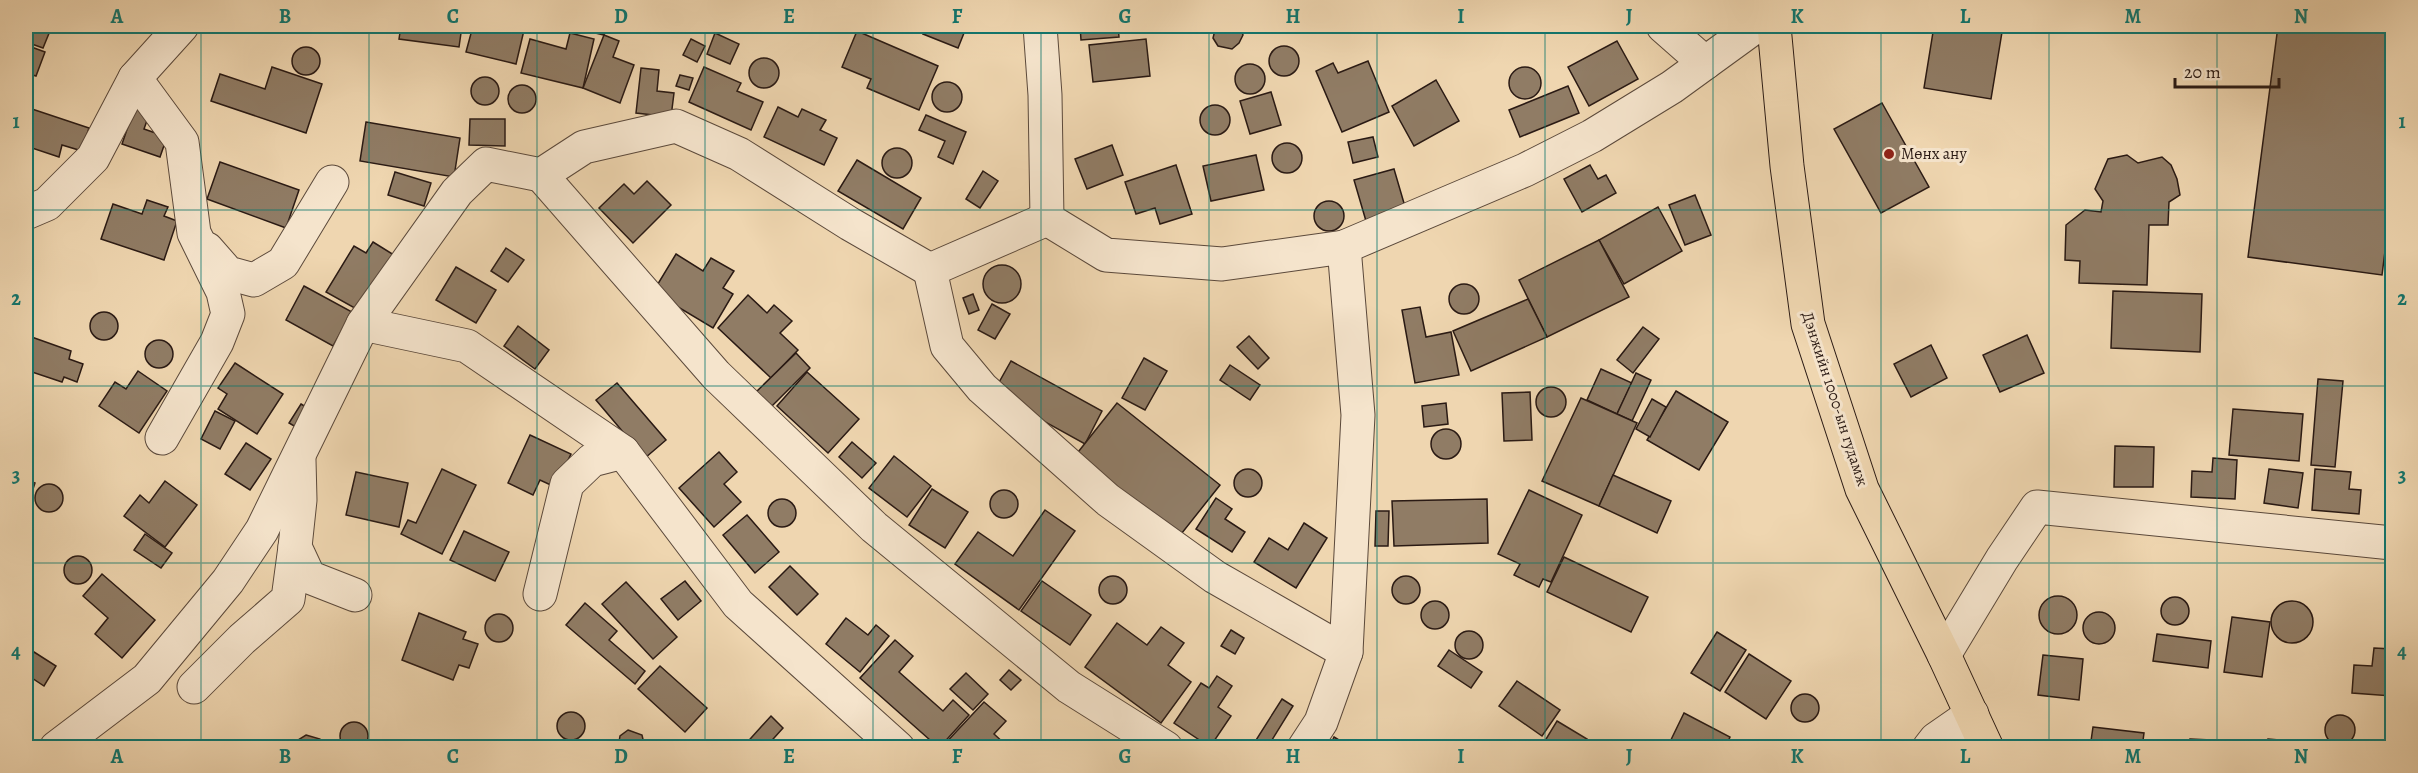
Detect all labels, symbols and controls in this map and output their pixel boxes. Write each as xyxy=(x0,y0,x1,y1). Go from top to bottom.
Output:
text: A xyxy=(110,3,124,30)
text: B xyxy=(279,3,291,30)
text: C xyxy=(447,3,459,30)
text: D xyxy=(614,3,628,30)
text: E xyxy=(783,3,795,30)
text: F xyxy=(952,3,963,30)
text: G xyxy=(1118,3,1132,30)
text: H xyxy=(1286,3,1301,30)
text: I xyxy=(1457,3,1465,30)
text: J xyxy=(1626,3,1633,30)
text: K xyxy=(1790,3,1804,30)
text: L xyxy=(1960,3,1971,30)
text: M xyxy=(2125,3,2142,30)
text: N xyxy=(2294,3,2309,30)
scale bar xyxy=(2175,51,2278,89)
text: 20 m xyxy=(2184,60,2221,84)
text: 1 xyxy=(12,108,20,135)
text: 1 xyxy=(2398,108,2406,135)
place label: Мөнх ану xyxy=(1901,143,1967,165)
marker: Мөнх ану xyxy=(1882,147,1896,161)
text: 2 xyxy=(11,285,21,312)
text: 2 xyxy=(2397,285,2407,312)
street label: Дэнжийн 1000-ын гудамж xyxy=(1796,309,1874,489)
text: 3 xyxy=(12,462,20,489)
text: 3 xyxy=(2398,462,2406,489)
text: 4 xyxy=(11,638,21,665)
text: 4 xyxy=(2397,638,2407,665)
text: A xyxy=(110,743,124,770)
text: B xyxy=(279,743,291,770)
text: C xyxy=(447,743,459,770)
text: D xyxy=(614,743,628,770)
text: E xyxy=(783,743,795,770)
text: F xyxy=(952,743,963,770)
text: G xyxy=(1118,743,1132,770)
text: H xyxy=(1286,743,1301,770)
text: I xyxy=(1457,743,1465,770)
text: J xyxy=(1626,743,1633,770)
text: K xyxy=(1790,743,1804,770)
text: L xyxy=(1960,743,1971,770)
text: M xyxy=(2125,743,2142,770)
text: N xyxy=(2294,743,2309,770)

